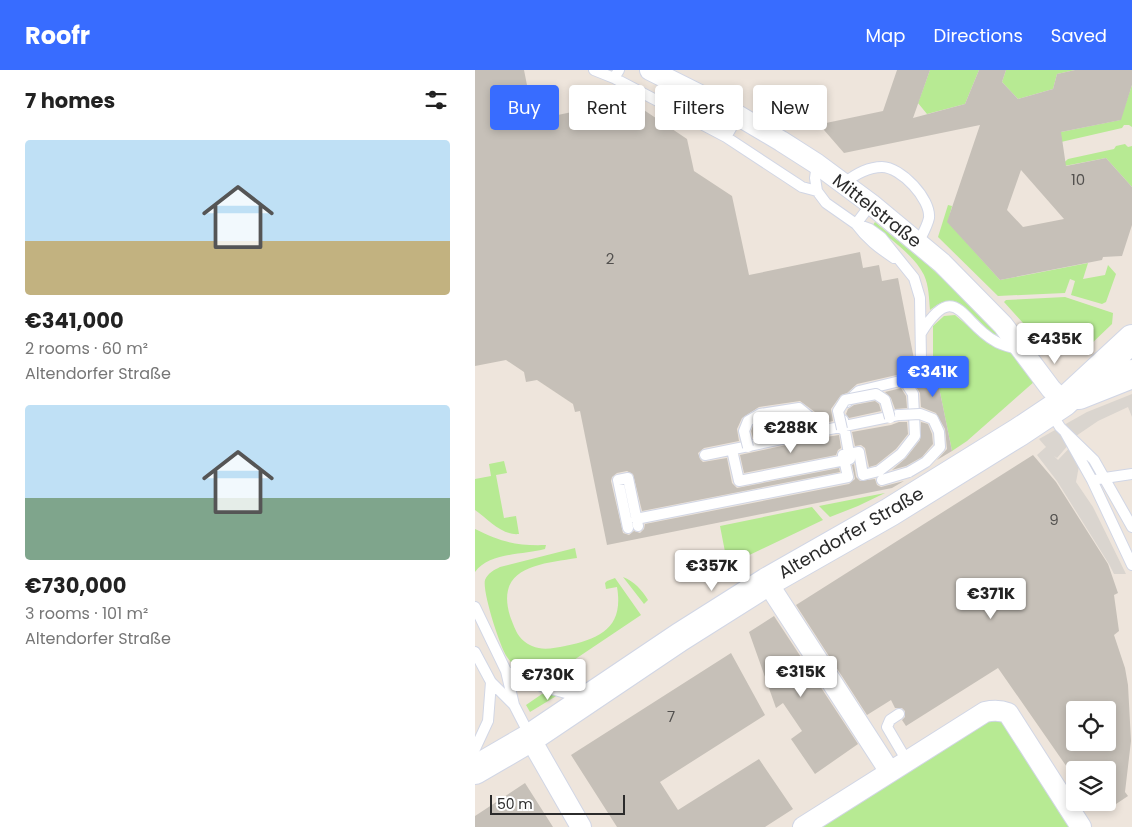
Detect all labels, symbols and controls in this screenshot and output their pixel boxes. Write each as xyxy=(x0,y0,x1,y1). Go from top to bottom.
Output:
text: Roofr xyxy=(25,19,90,52)
text: Map xyxy=(866,23,905,48)
text: Directions xyxy=(933,23,1023,48)
text: Saved xyxy=(1051,23,1107,48)
chip: Buy xyxy=(490,85,559,130)
chip: Rent xyxy=(569,85,645,130)
chip: Filters xyxy=(655,85,743,130)
chip: New xyxy=(753,85,827,130)
text: 7 homes xyxy=(25,86,115,115)
icon: filters xyxy=(422,86,450,114)
street label: Mittelstraße xyxy=(828,168,927,253)
house number: 10 xyxy=(1071,169,1085,190)
icon: home xyxy=(193,172,283,262)
house number: 2 xyxy=(606,248,614,269)
text: €341,000 xyxy=(25,306,124,335)
pin: €435K xyxy=(1020,322,1090,365)
text: €435K xyxy=(1028,327,1082,350)
text: 2 rooms · 60 m² xyxy=(25,337,148,360)
pin: €341K xyxy=(898,356,968,398)
text: €341K xyxy=(908,360,958,383)
text: Altendorfer Straße xyxy=(25,362,171,385)
pin: €288K xyxy=(756,412,826,454)
text: €288K xyxy=(764,416,818,439)
icon: home xyxy=(193,437,283,527)
street label: Altendorfer Straße xyxy=(773,481,928,584)
house number: 9 xyxy=(1049,509,1059,530)
pin: €357K xyxy=(677,550,747,592)
text: €357K xyxy=(686,554,738,577)
text: €730,000 xyxy=(25,571,126,600)
pin: €371K xyxy=(956,578,1026,620)
text: €371K xyxy=(967,582,1015,605)
text: 3 rooms · 101 m² xyxy=(25,602,148,625)
text: Altendorfer Straße xyxy=(25,627,171,650)
pin: €315K xyxy=(766,656,836,698)
pin: €730K xyxy=(513,658,583,701)
text: €315K xyxy=(776,660,826,683)
text: €730K xyxy=(522,663,574,686)
map controls xyxy=(1066,701,1116,811)
button: locate xyxy=(1066,701,1116,751)
house number: 7 xyxy=(667,706,675,727)
button: layers xyxy=(1066,761,1116,811)
scale bar xyxy=(490,792,625,815)
text: 50 m xyxy=(497,794,533,814)

